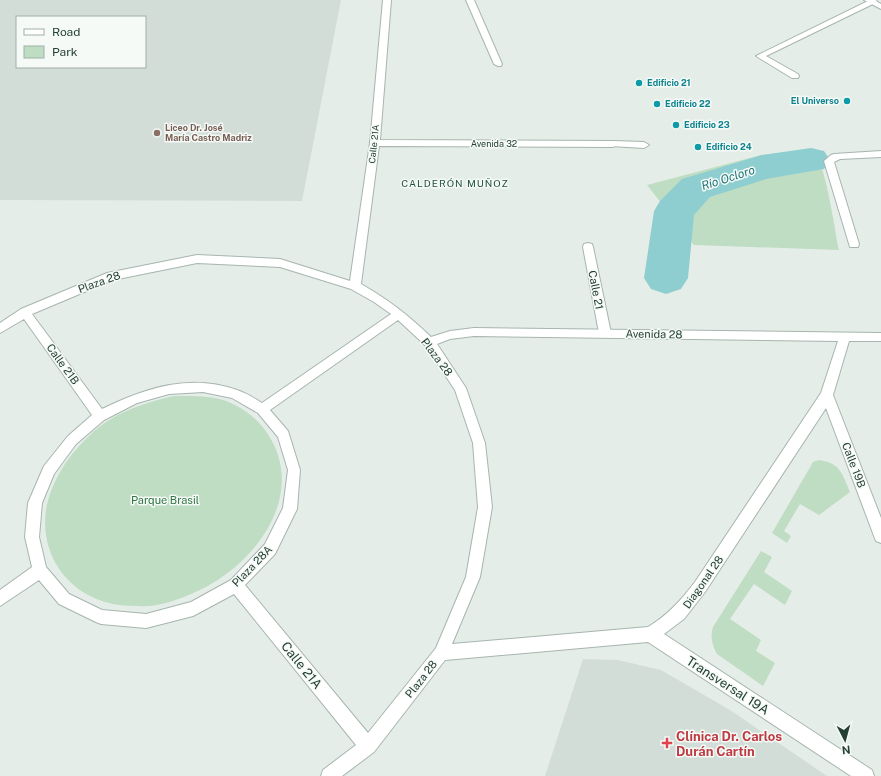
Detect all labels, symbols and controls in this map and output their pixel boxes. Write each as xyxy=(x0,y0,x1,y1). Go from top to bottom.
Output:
legend xyxy=(16,16,146,68)
text: Road xyxy=(52,25,80,39)
text: Park xyxy=(52,45,78,59)
place label: Edificio 21 xyxy=(647,77,691,88)
marker: Edificio 21 xyxy=(634,78,644,88)
place label: El Universo xyxy=(791,95,839,106)
marker: El Universo xyxy=(842,96,852,106)
place label: Edificio 22 xyxy=(665,98,711,109)
marker: Edificio 22 xyxy=(652,99,662,109)
place label: Edificio 23 xyxy=(684,119,730,130)
marker: Edificio 23 xyxy=(671,120,681,130)
place label: Liceo Dr. José María Castro Madriz xyxy=(165,122,252,143)
street label: Calle 21A xyxy=(366,123,381,164)
marker: Liceo Dr. José María Castro Madriz xyxy=(152,128,162,138)
street label: Avenida 32 xyxy=(471,138,517,149)
place label: Edificio 24 xyxy=(706,141,752,152)
marker: Edificio 24 xyxy=(693,142,703,152)
water label: Río Ocloro xyxy=(699,163,757,193)
district label: CALDERÓN MUÑOZ xyxy=(401,177,509,189)
street label: Plaza 28 xyxy=(76,269,122,295)
street label: Calle 21 xyxy=(586,269,606,311)
street label: Avenida 28 xyxy=(625,328,683,340)
street label: Plaza 28 xyxy=(419,336,455,378)
street label: Calle 21B xyxy=(44,341,82,387)
street label: Calle 19B xyxy=(840,441,868,489)
park label: Parque Brasil xyxy=(131,494,199,506)
street label: Plaza 28A xyxy=(230,543,274,589)
street label: Diagonal 28 xyxy=(680,553,726,611)
street label: Calle 21A xyxy=(278,639,325,692)
street label: Transversal 19A xyxy=(684,653,772,718)
street label: Plaza 28 xyxy=(403,658,439,700)
north arrow xyxy=(825,720,865,760)
place label: Clínica Dr. Carlos Durán Cartín xyxy=(676,729,782,759)
marker: Clínica Dr. Carlos Durán Cartín xyxy=(661,737,673,749)
text: N xyxy=(841,744,851,756)

